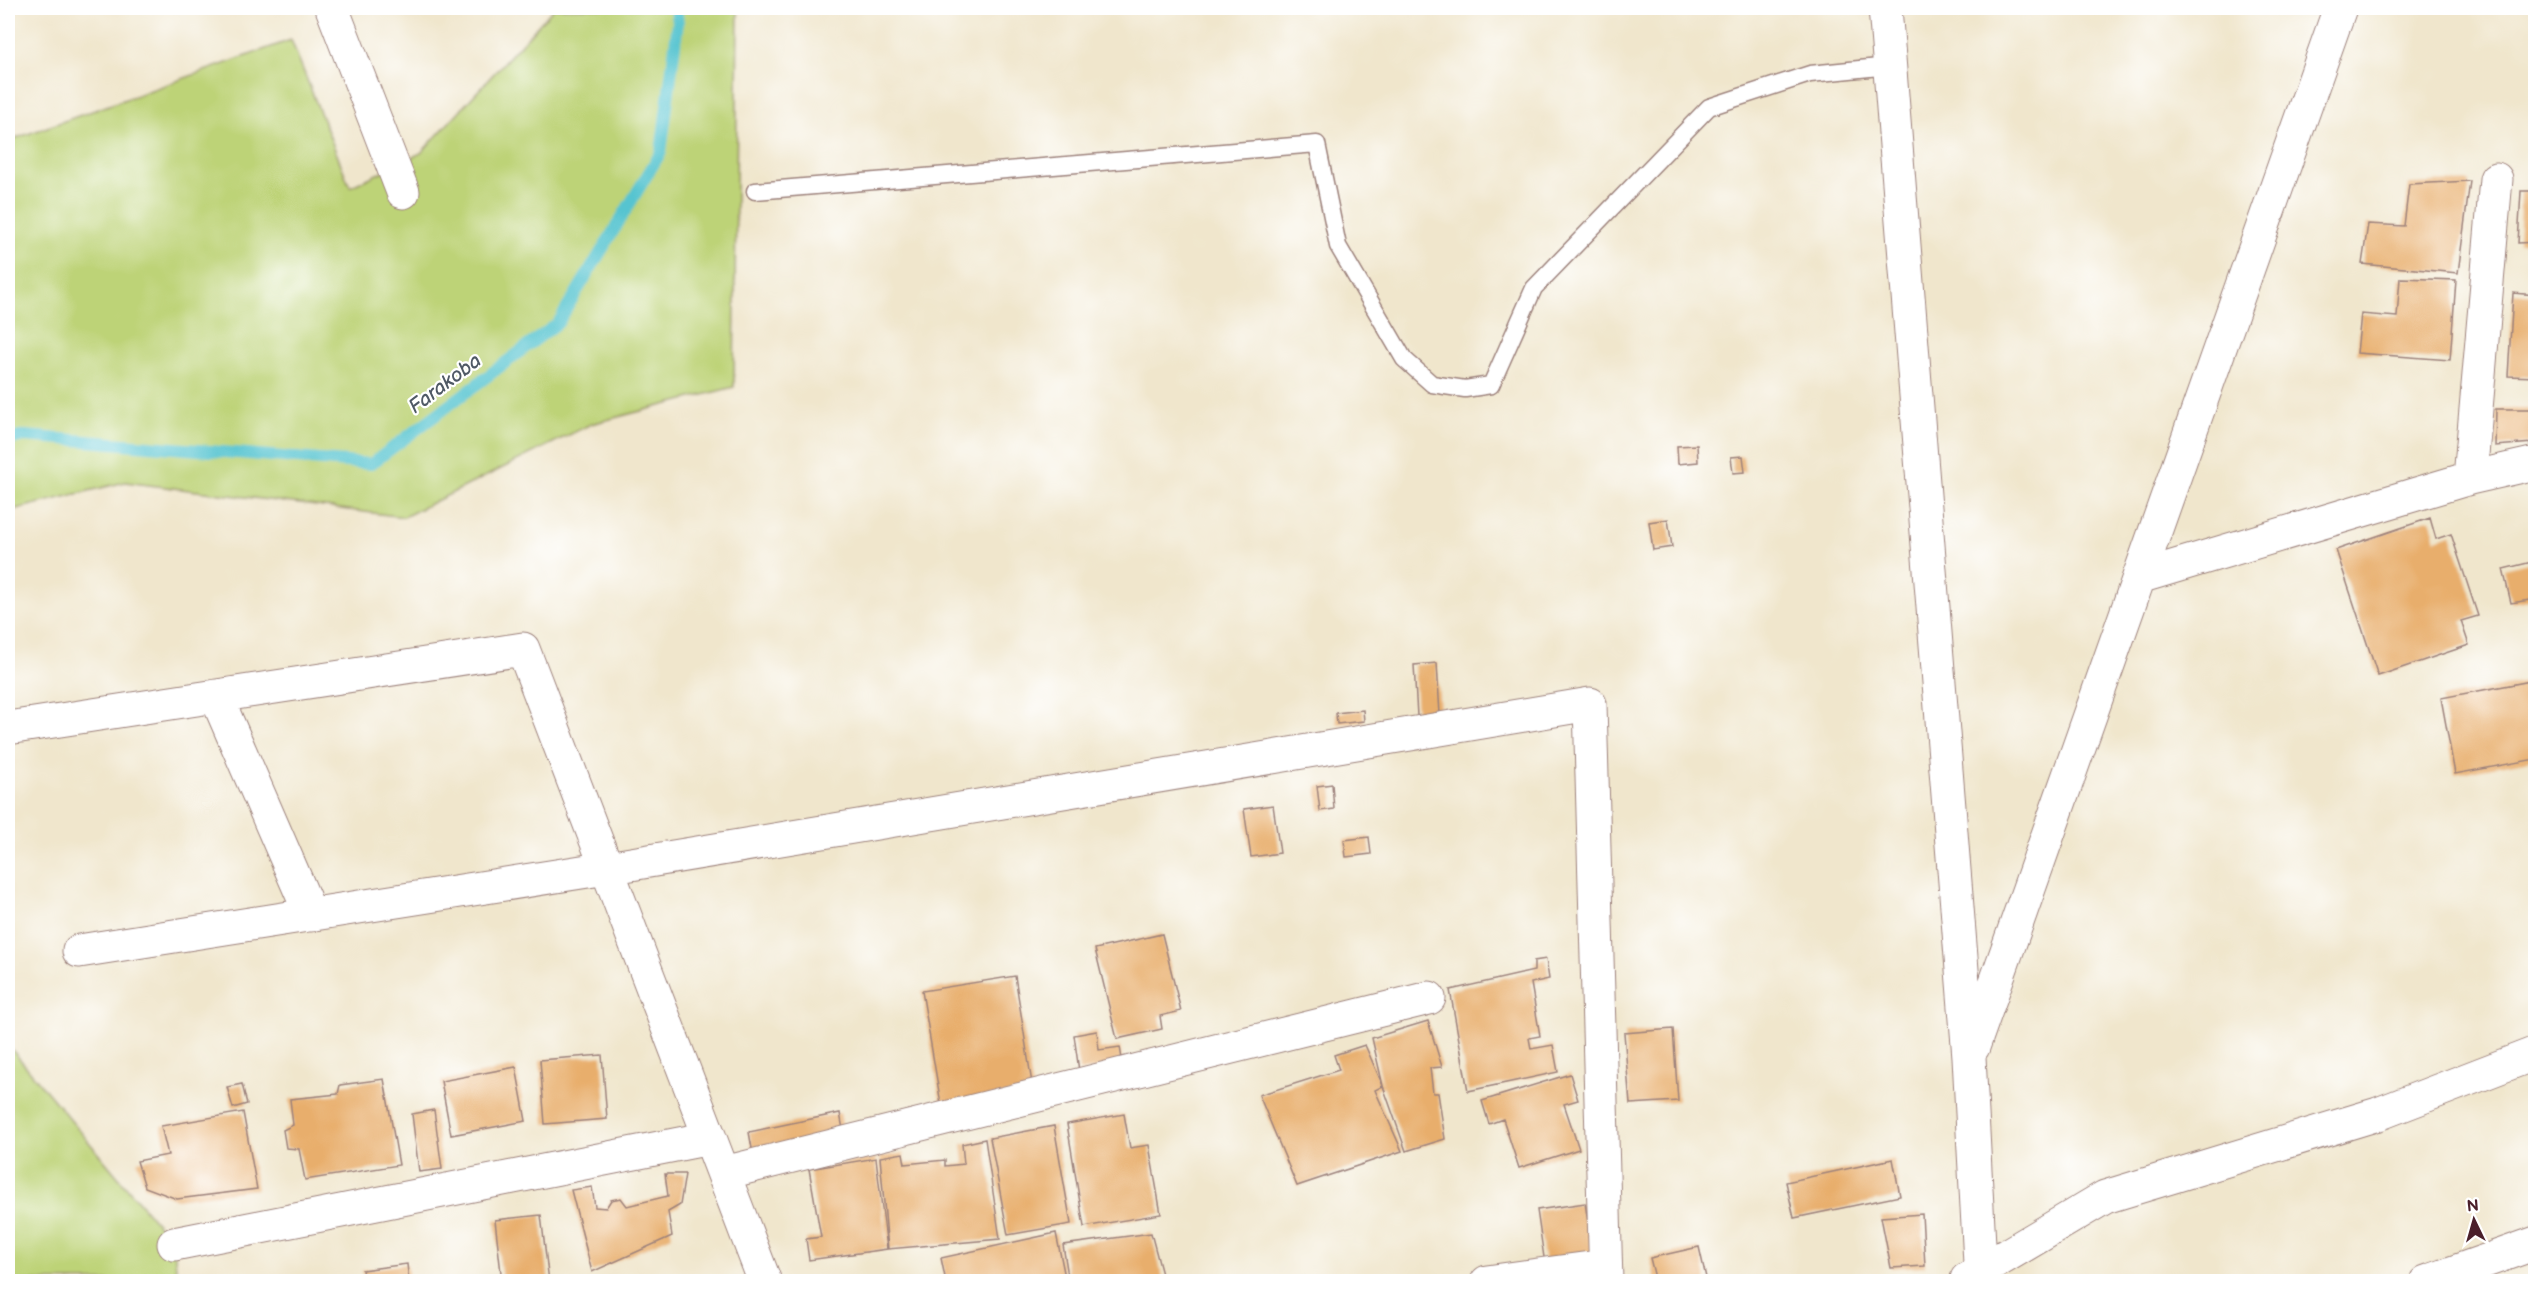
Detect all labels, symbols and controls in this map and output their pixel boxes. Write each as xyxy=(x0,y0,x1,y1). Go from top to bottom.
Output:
water label: Farakoba xyxy=(404,349,486,419)
north arrow xyxy=(2444,1190,2504,1250)
text: N xyxy=(2466,1197,2480,1217)

